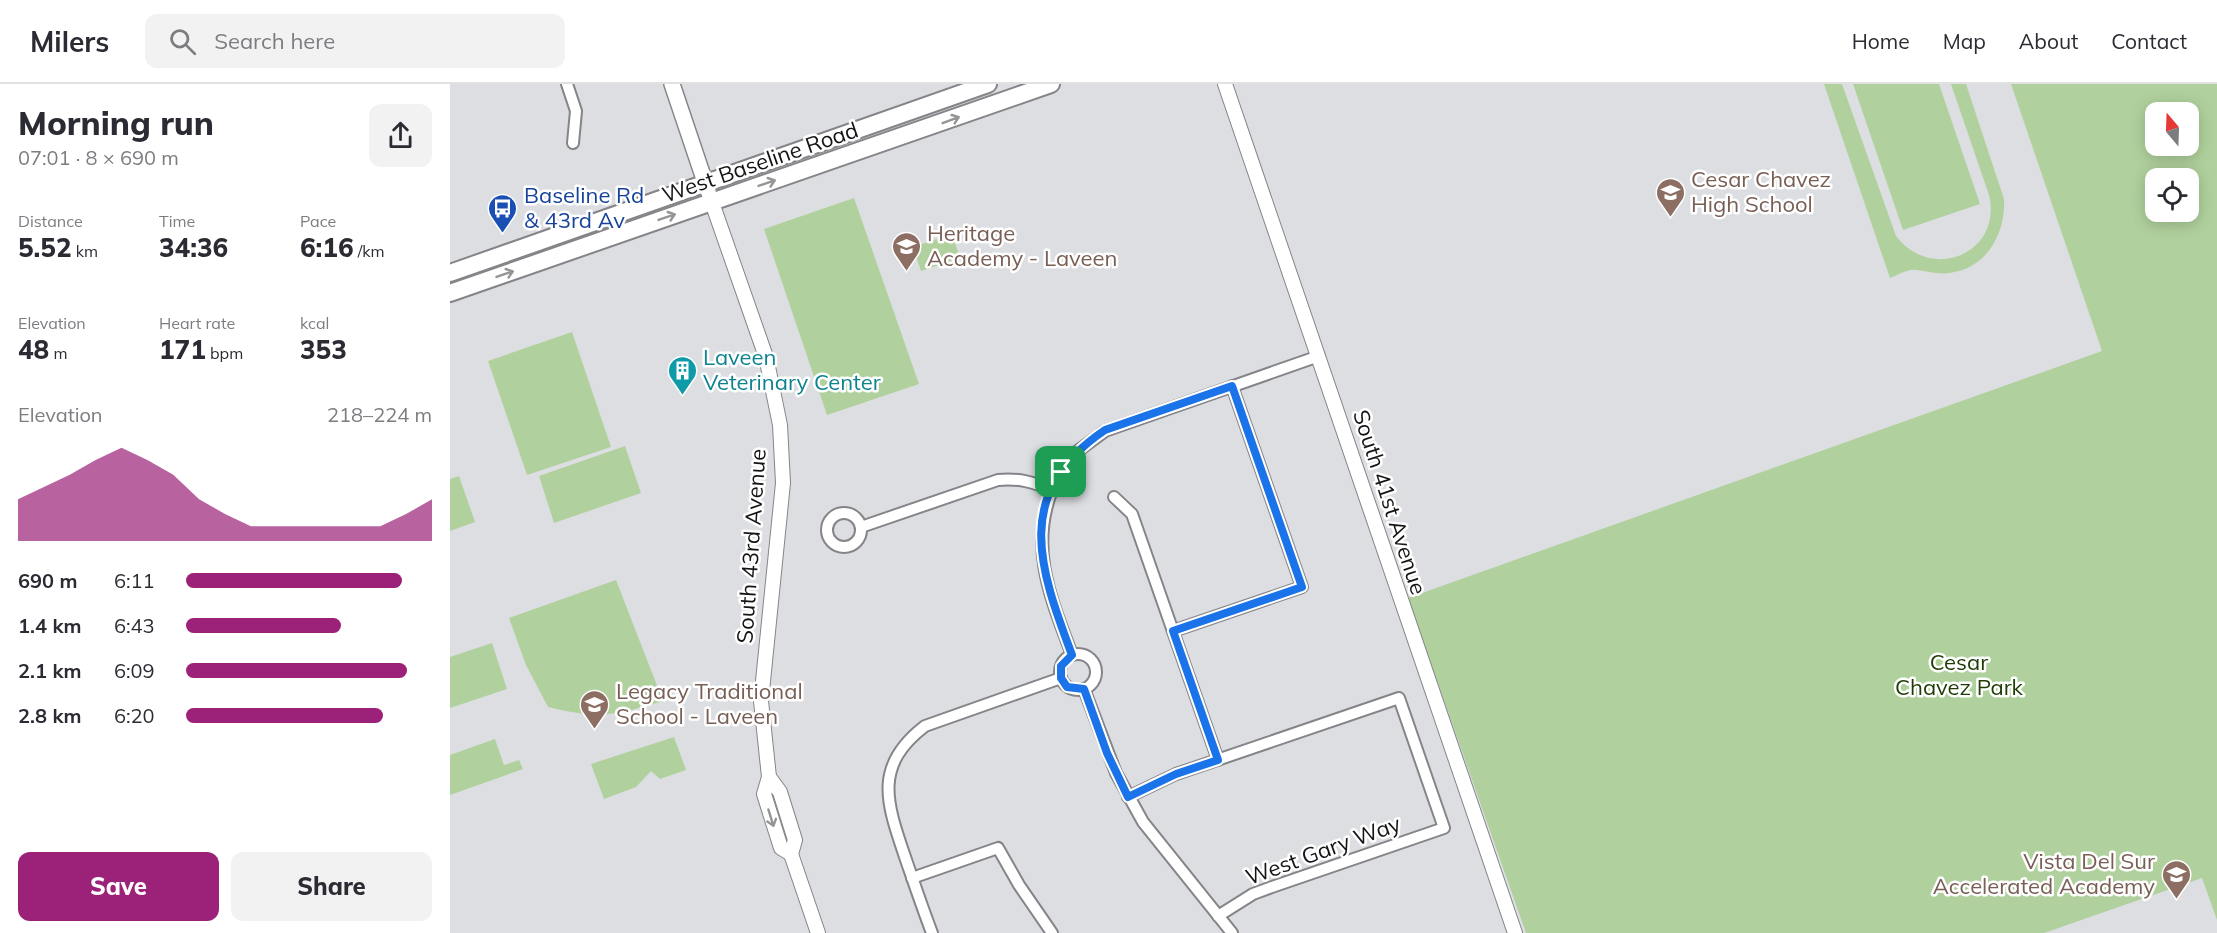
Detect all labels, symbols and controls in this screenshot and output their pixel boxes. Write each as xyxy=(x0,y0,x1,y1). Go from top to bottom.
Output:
search box xyxy=(145,14,565,68)
text: Milers xyxy=(30,24,109,59)
icon: search xyxy=(166,25,199,58)
text: Search here xyxy=(214,27,335,55)
text: Home xyxy=(1852,28,1910,54)
text: Map xyxy=(1943,28,1986,54)
text: About xyxy=(2019,28,2078,54)
text: Contact xyxy=(2111,28,2187,54)
text: Morning run xyxy=(18,102,214,143)
north arrow xyxy=(2145,102,2199,156)
map controls xyxy=(2145,102,2199,222)
button: share xyxy=(369,104,432,167)
one-way arrow xyxy=(941,113,960,124)
street label: West Baseline Road xyxy=(658,115,862,209)
text: 07:01 · 8 × 690 m xyxy=(18,145,179,170)
place label: Cesar Chavez High School xyxy=(1691,165,1831,218)
button: locate xyxy=(2145,168,2199,222)
school or university icon: Cesar Chavez High School xyxy=(1654,176,1686,218)
one-way arrow xyxy=(757,177,776,188)
place label: Baseline Rd & 43rd Av xyxy=(524,181,644,234)
bus stop icon: Baseline Rd & 43rd Av xyxy=(487,192,519,234)
text: Distance xyxy=(18,211,83,231)
text: Time xyxy=(159,211,195,231)
text: Pace xyxy=(300,211,336,231)
one-way arrow xyxy=(657,211,676,222)
place label: Heritage Academy - Laveen xyxy=(927,219,1117,272)
school or university icon: Heritage Academy - Laveen xyxy=(890,230,922,272)
text: 5.52 xyxy=(18,231,72,264)
text: 34:36 xyxy=(159,231,228,264)
text: 6:16 xyxy=(300,231,354,264)
text: km xyxy=(72,241,98,261)
text: /km xyxy=(354,241,385,261)
one-way arrow xyxy=(495,267,514,278)
text: Elevation xyxy=(18,313,86,333)
text: Heart rate xyxy=(159,313,235,333)
text: kcal xyxy=(300,313,329,333)
text: 48 xyxy=(18,333,49,366)
text: 171 xyxy=(159,333,206,366)
text: 353 xyxy=(300,333,347,366)
text: m xyxy=(49,343,67,363)
text: bpm xyxy=(206,343,243,363)
place label: Laveen Veterinary Center xyxy=(703,343,881,396)
building icon: Laveen Veterinary Center xyxy=(666,354,698,396)
text: Elevation xyxy=(18,402,103,427)
text: 218–224 m xyxy=(327,402,432,427)
street label: South 41st Avenue xyxy=(1347,406,1433,598)
pin xyxy=(1035,446,1086,497)
street label: South 43rd Avenue xyxy=(730,448,772,644)
icon: arrive xyxy=(1044,455,1077,488)
text: 690 m xyxy=(18,568,77,593)
text: 6:11 xyxy=(114,568,155,593)
text: 1.4 km xyxy=(18,613,81,638)
text: 6:43 xyxy=(114,613,155,638)
park label: Cesar Chavez Park xyxy=(1895,648,2024,701)
text: 2.1 km xyxy=(18,658,81,683)
text: 6:09 xyxy=(114,658,155,683)
place label: Legacy Traditional School - Laveen xyxy=(616,677,803,730)
school or university icon: Legacy Traditional School - Laveen xyxy=(579,688,611,730)
text: 2.8 km xyxy=(18,703,81,728)
text: 6:20 xyxy=(114,703,155,728)
one-way arrow xyxy=(767,808,778,827)
street label: West Gary Way xyxy=(1242,809,1405,891)
place label: Vista Del Sur Accelerated Academy xyxy=(1933,847,2155,900)
button: Save xyxy=(18,852,219,921)
button: Share xyxy=(231,852,432,921)
school or university icon: Vista Del Sur Accelerated Academy xyxy=(2160,858,2192,900)

